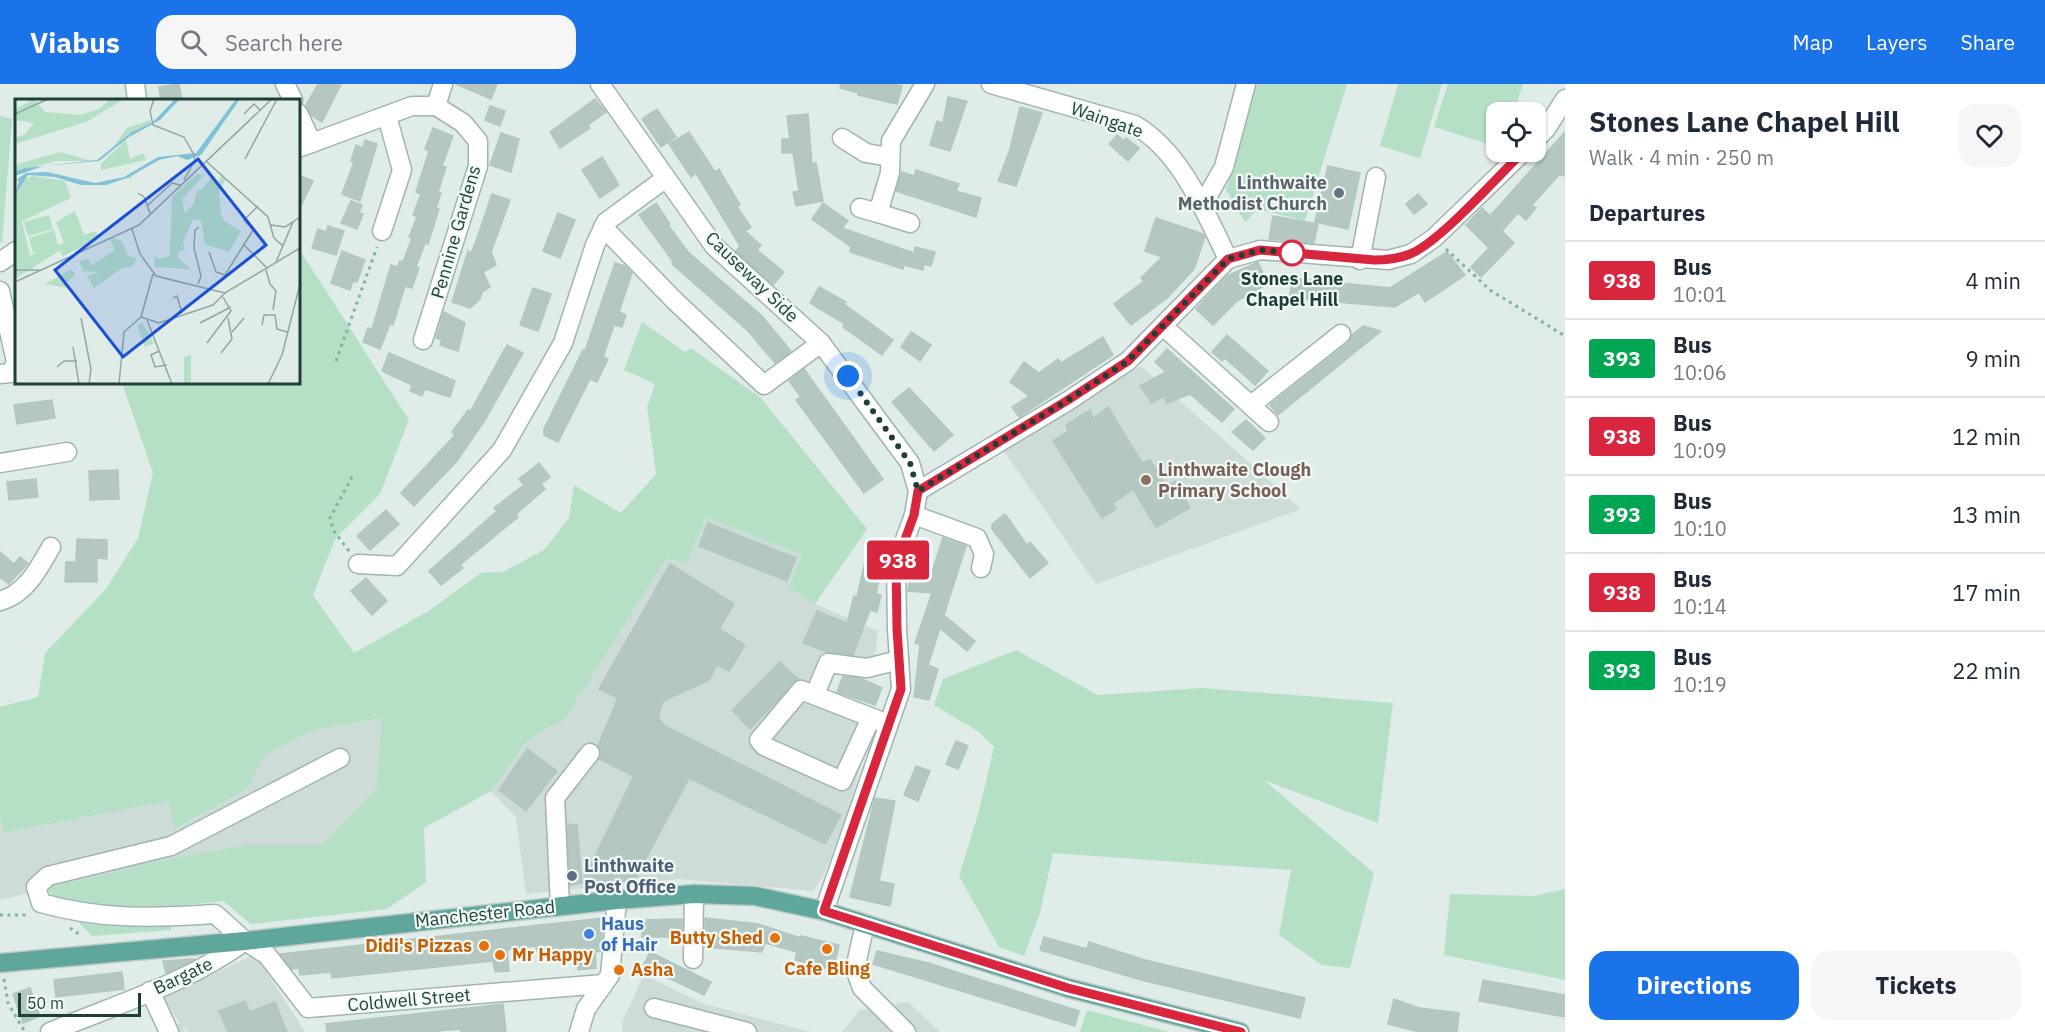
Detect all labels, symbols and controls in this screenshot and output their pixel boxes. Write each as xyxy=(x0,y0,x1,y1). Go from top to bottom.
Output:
search box xyxy=(156,15,576,69)
text: Viabus xyxy=(30,24,120,61)
icon: search xyxy=(177,26,210,59)
text: Search here xyxy=(225,28,343,57)
text: Map xyxy=(1793,28,1833,56)
text: Layers xyxy=(1866,28,1928,56)
text: Share xyxy=(1961,28,2015,56)
street label: Waingate xyxy=(1068,96,1147,143)
inset map xyxy=(15,99,300,384)
map controls xyxy=(1486,102,1546,162)
button: locate xyxy=(1486,102,1546,162)
text: Stones Lane Chapel Hill xyxy=(1589,103,1900,140)
button: heart xyxy=(1958,104,2021,167)
text: Walk · 4 min · 250 m xyxy=(1589,144,1774,171)
street label: Pennine Gardens xyxy=(425,163,486,301)
place label: Linthwaite Methodist Church xyxy=(1178,171,1327,215)
marker: Linthwaite Methodist Church xyxy=(1332,186,1346,200)
text: Departures xyxy=(1589,198,1705,227)
street label: Causeway Side xyxy=(701,226,804,327)
marker: Stones Lane Chapel Hill xyxy=(1279,240,1305,266)
text: Bus xyxy=(1673,252,1712,281)
text: 938 xyxy=(1603,266,1641,294)
text: 4 min xyxy=(1965,266,2021,295)
place label: Stones Lane Chapel Hill xyxy=(1241,267,1343,311)
text: 10:01 xyxy=(1673,281,1727,308)
text: Bus xyxy=(1673,330,1712,359)
text: 393 xyxy=(1603,344,1641,372)
text: 9 min xyxy=(1965,344,2021,373)
text: 10:06 xyxy=(1673,359,1727,386)
your location xyxy=(833,361,863,391)
text: Bus xyxy=(1673,408,1712,437)
text: 938 xyxy=(1603,422,1641,450)
text: 12 min xyxy=(1952,422,2021,451)
text: 10:09 xyxy=(1673,437,1727,464)
place label: Linthwaite Clough Primary School xyxy=(1158,458,1311,502)
marker: Linthwaite Clough Primary School xyxy=(1139,473,1153,487)
text: Bus xyxy=(1673,486,1712,515)
text: 393 xyxy=(1603,500,1641,528)
text: 13 min xyxy=(1952,500,2021,529)
text: 10:10 xyxy=(1673,515,1727,542)
line badge: 938 xyxy=(864,540,932,580)
text: 938 xyxy=(879,546,917,574)
text: Bus xyxy=(1673,564,1712,593)
text: 938 xyxy=(1603,578,1641,606)
text: 17 min xyxy=(1952,578,2021,607)
text: 10:14 xyxy=(1673,593,1727,620)
text: Bus xyxy=(1673,642,1712,671)
text: 393 xyxy=(1603,656,1641,684)
text: 22 min xyxy=(1952,656,2021,685)
text: 10:19 xyxy=(1673,671,1727,698)
place label: Linthwaite Post Office xyxy=(584,854,676,898)
marker: Linthwaite Post Office xyxy=(565,869,579,883)
street label: Manchester Road xyxy=(414,895,556,932)
place label: Haus of Hair xyxy=(601,912,657,956)
place label: Butty Shed xyxy=(670,926,763,949)
marker: Haus of Hair xyxy=(582,927,596,941)
marker: Butty Shed xyxy=(768,931,782,945)
place label: Didi's Pizzas xyxy=(365,934,472,957)
marker: Didi's Pizzas xyxy=(477,939,491,953)
marker: Cafe Bling xyxy=(820,942,834,956)
place label: Mr Happy xyxy=(512,943,593,966)
marker: Mr Happy xyxy=(493,948,507,962)
button: Directions xyxy=(1589,951,1799,1020)
button: Tickets xyxy=(1811,951,2021,1020)
street label: Bargate xyxy=(149,952,216,999)
place label: Cafe Bling xyxy=(784,957,870,980)
place label: Asha xyxy=(631,958,673,981)
marker: Asha xyxy=(612,963,626,977)
street label: Coldwell Street xyxy=(346,983,471,1016)
scale bar xyxy=(18,990,141,1018)
text: 50 m xyxy=(27,993,64,1013)

